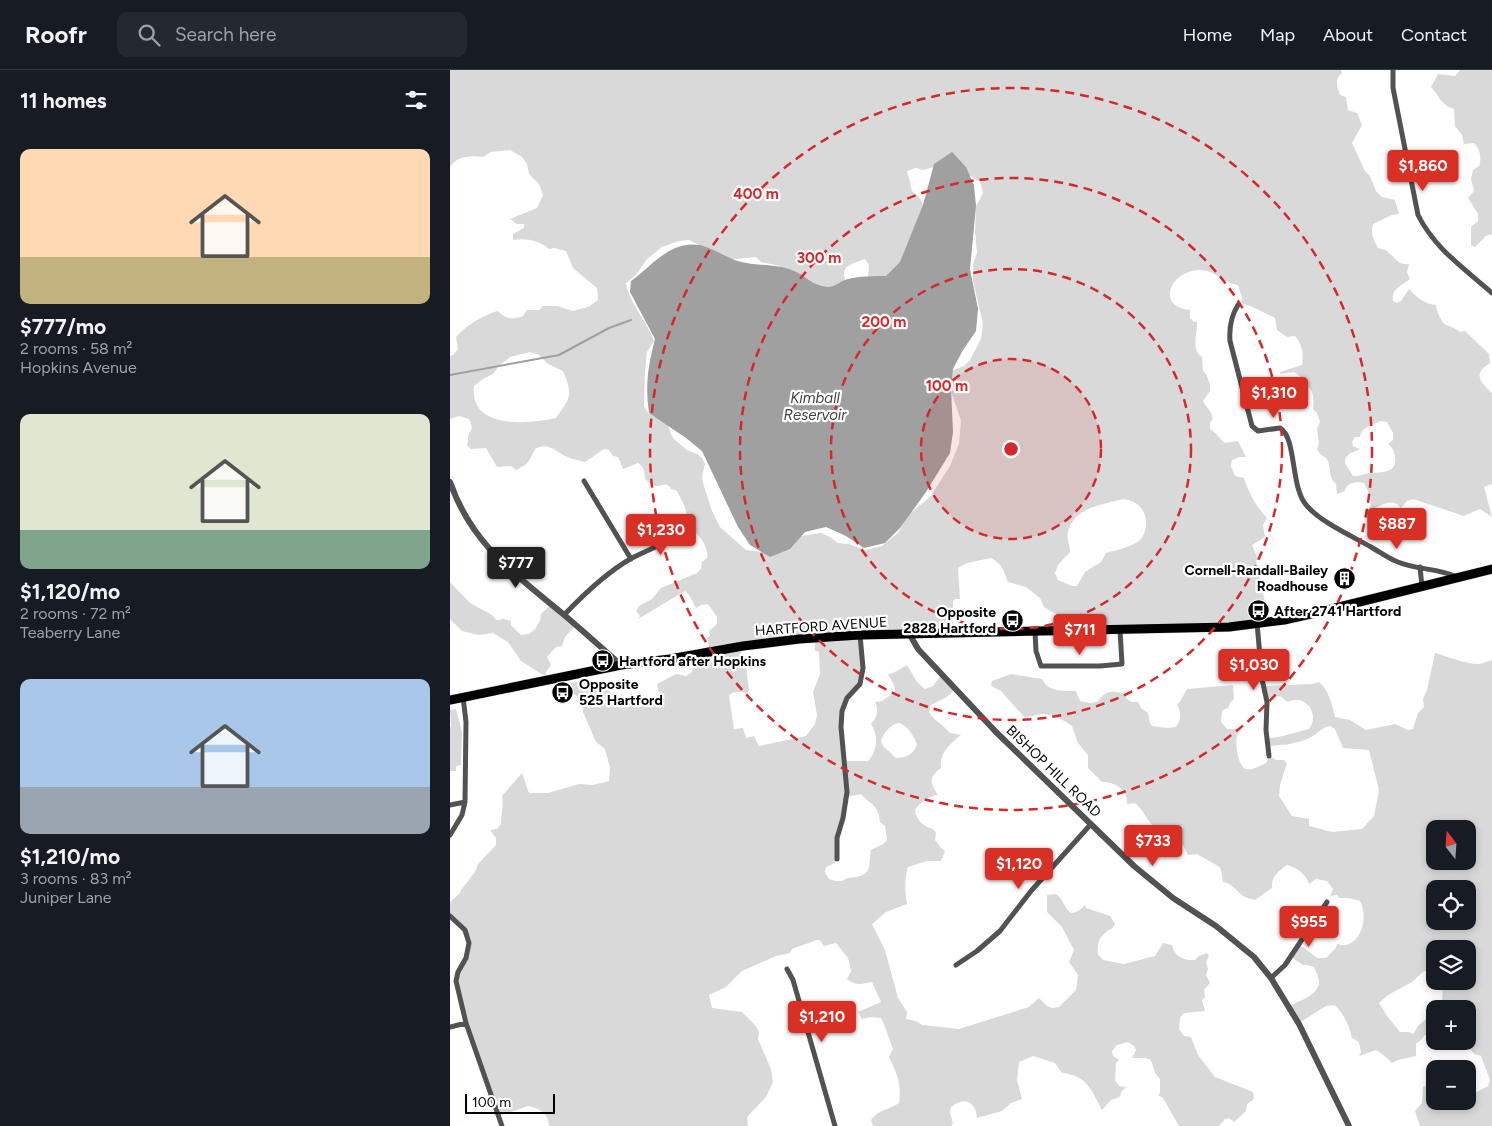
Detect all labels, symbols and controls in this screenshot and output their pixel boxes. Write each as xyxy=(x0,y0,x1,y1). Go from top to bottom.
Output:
search box xyxy=(117,12,467,57)
text: Roofr xyxy=(25,20,87,49)
icon: search xyxy=(135,21,163,49)
text: Search here xyxy=(175,23,276,46)
text: Home xyxy=(1183,24,1232,46)
text: Map xyxy=(1260,24,1295,46)
text: About xyxy=(1323,24,1373,46)
text: Contact xyxy=(1401,24,1467,46)
icon: filters xyxy=(402,86,430,114)
text: 11 homes xyxy=(20,88,107,113)
pin: $1,860 xyxy=(1382,150,1464,192)
text: $1,860 xyxy=(1398,156,1448,175)
icon: home xyxy=(180,181,270,271)
text: 400 m xyxy=(733,185,779,203)
text: 300 m xyxy=(797,249,841,267)
text: 200 m xyxy=(862,313,906,331)
text: $777/mo xyxy=(20,314,106,339)
text: 2 rooms · 58 m² xyxy=(20,339,132,358)
text: Hopkins Avenue xyxy=(20,358,137,377)
pin: $1,310 xyxy=(1233,376,1315,419)
text: 100 m xyxy=(926,377,968,395)
text: $1,310 xyxy=(1251,383,1297,402)
water label: Kimball Reservoir xyxy=(784,389,847,424)
centre of rings xyxy=(1002,440,1020,458)
icon: home xyxy=(180,446,270,536)
pin: $887 xyxy=(1367,508,1427,550)
pin: $1,230 xyxy=(620,514,702,556)
text: $887 xyxy=(1378,514,1416,533)
text: $1,230 xyxy=(637,520,685,539)
pin: $777 xyxy=(486,546,546,589)
text: $777 xyxy=(498,553,534,572)
place label: Cornell-Randall-Bailey Roadhouse xyxy=(1185,562,1329,595)
building icon: Cornell-Randall-Bailey Roadhouse xyxy=(1332,566,1356,590)
text: $1,120/mo xyxy=(20,579,120,604)
bus stop icon: After 2741 Hartford xyxy=(1246,599,1270,623)
place label: After 2741 Hartford xyxy=(1274,603,1401,620)
text: 2 rooms · 72 m² xyxy=(20,604,131,623)
place label: Opposite 2828 Hartford xyxy=(903,604,996,637)
bus stop icon: Opposite 2828 Hartford xyxy=(1000,608,1024,632)
street label: HARTFORD AVENUE xyxy=(754,613,888,640)
pin: $711 xyxy=(1050,614,1110,656)
text: $711 xyxy=(1064,620,1096,639)
text: Teaberry Lane xyxy=(20,623,120,642)
pin: $1,030 xyxy=(1213,648,1295,691)
bus stop icon: Hartford after Hopkins xyxy=(591,649,615,673)
place label: Hartford after Hopkins xyxy=(619,653,766,670)
text: $1,030 xyxy=(1229,655,1279,674)
place label: Opposite 525 Hartford xyxy=(579,676,663,709)
bus stop icon: Opposite 525 Hartford xyxy=(551,680,575,704)
icon: home xyxy=(180,711,270,801)
street label: BISHOP HILL ROAD xyxy=(1003,722,1104,821)
north arrow xyxy=(1426,820,1476,870)
map controls xyxy=(1426,820,1476,1110)
pin: $733 xyxy=(1123,824,1183,867)
text: $733 xyxy=(1135,831,1171,850)
text: $1,210/mo xyxy=(20,844,120,869)
pin: $1,120 xyxy=(978,848,1060,890)
text: $1,120 xyxy=(996,854,1042,873)
text: 3 rooms · 83 m² xyxy=(20,869,132,888)
button: locate xyxy=(1426,880,1476,930)
text: Juniper Lane xyxy=(20,888,112,907)
pin: $955 xyxy=(1279,906,1339,948)
text: $955 xyxy=(1291,912,1327,931)
button: layers xyxy=(1426,940,1476,990)
pin: $1,210 xyxy=(781,1000,863,1043)
button: + xyxy=(1426,1000,1476,1050)
text: $1,210 xyxy=(799,1007,845,1026)
button: − xyxy=(1426,1060,1476,1110)
scale bar xyxy=(465,1091,555,1114)
text: 100 m xyxy=(472,1094,511,1111)

